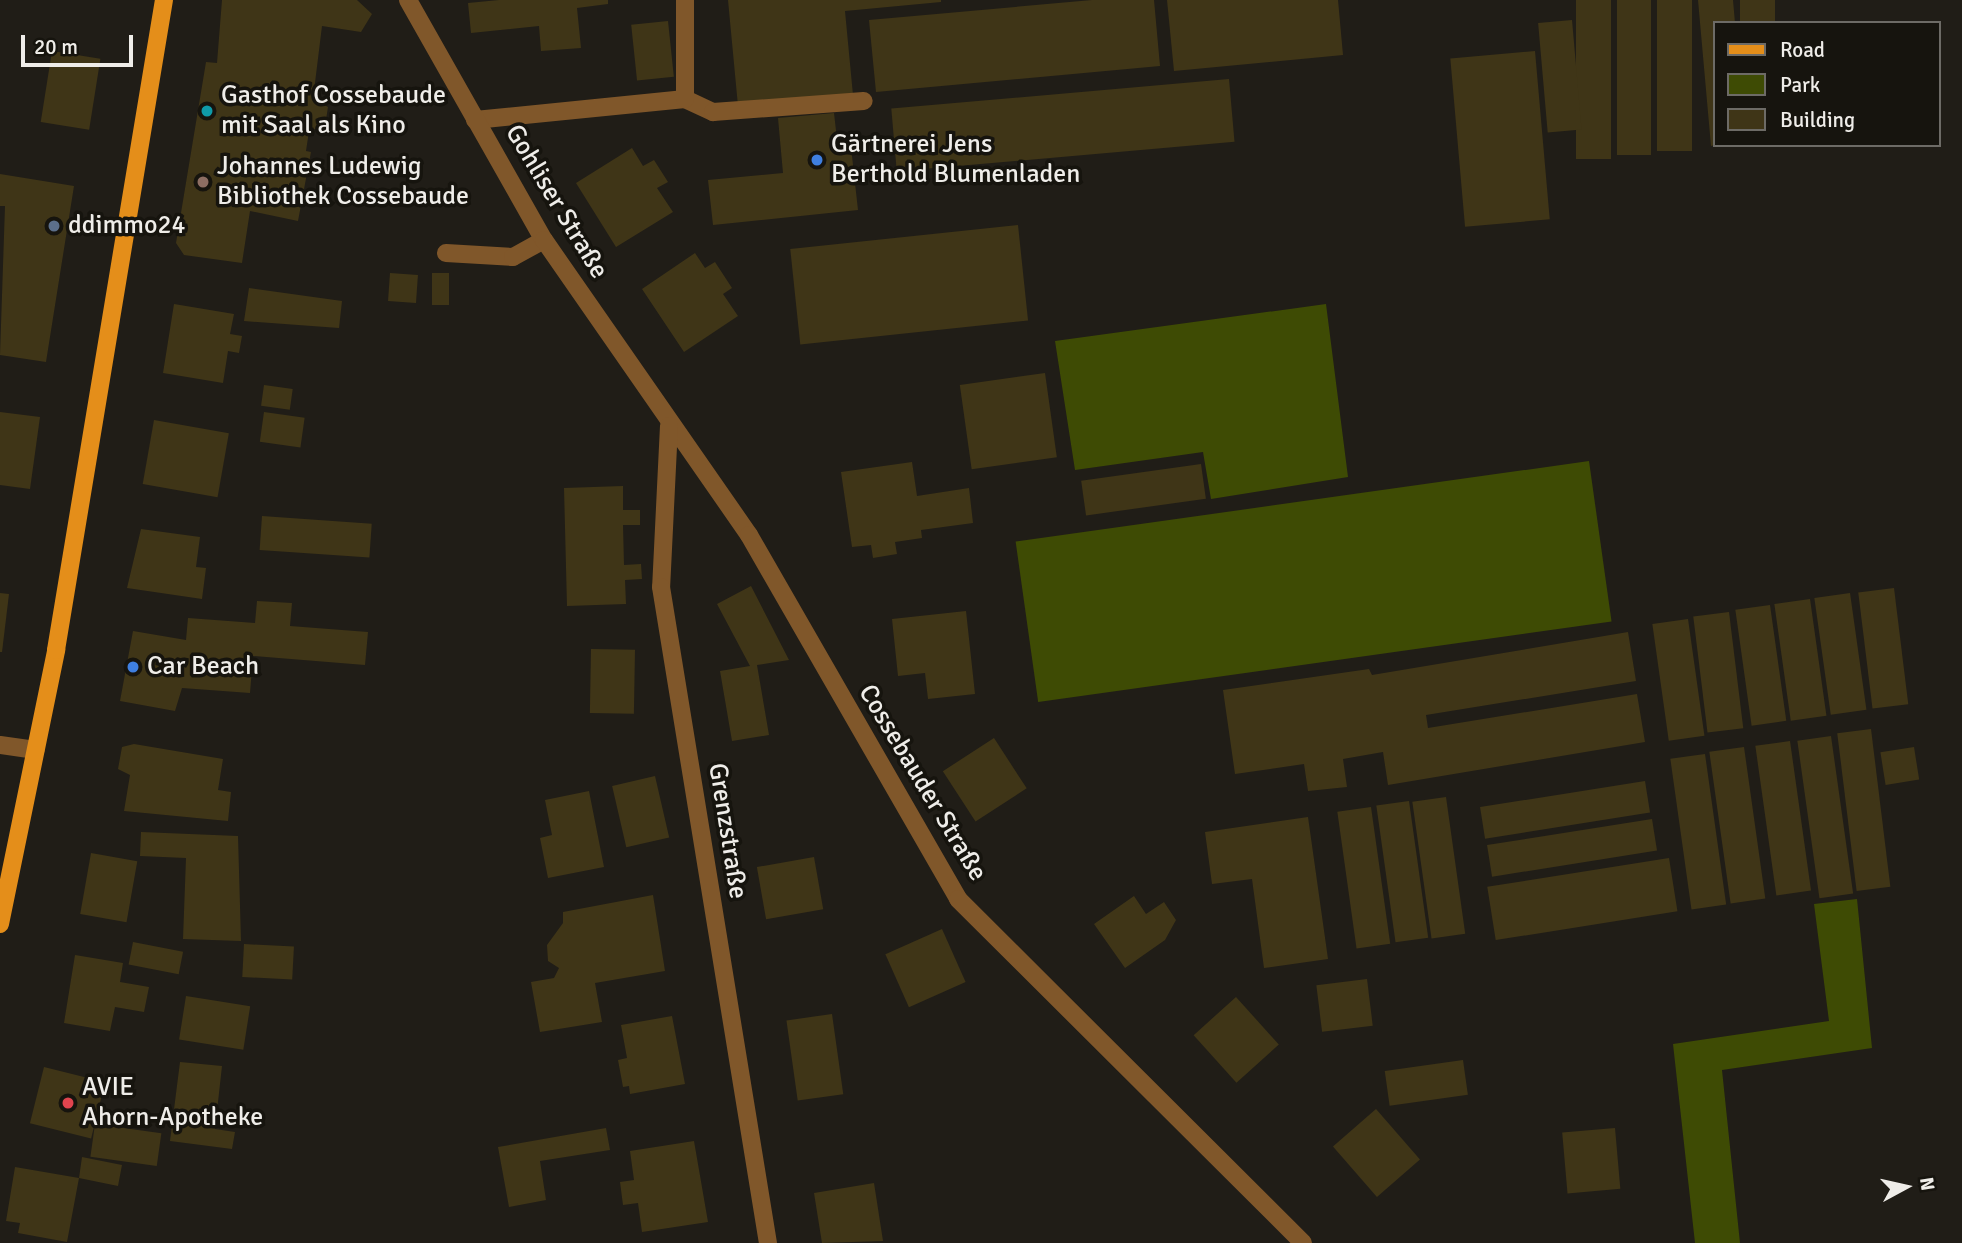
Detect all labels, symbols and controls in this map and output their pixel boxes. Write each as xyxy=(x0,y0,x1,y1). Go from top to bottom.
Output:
scale bar xyxy=(24,21,136,65)
legend xyxy=(1714,21,1941,147)
text: 20 m xyxy=(34,34,78,60)
text: Road xyxy=(1780,37,1825,63)
text: Park xyxy=(1780,72,1820,98)
place label: Gasthof Cossebaude mit Saal als Kino xyxy=(221,80,446,142)
marker: Gasthof Cossebaude mit Saal als Kino xyxy=(199,103,215,119)
text: Building xyxy=(1780,107,1855,133)
street label: Gohliser Straße xyxy=(498,119,614,285)
place label: Gärtnerei Jens Berthold Blumenladen xyxy=(831,129,1081,190)
place label: Johannes Ludewig Bibliothek Cossebaude xyxy=(217,151,469,212)
marker: Gärtnerei Jens Berthold Blumenladen xyxy=(809,152,825,168)
marker: Johannes Ludewig Bibliothek Cossebaude xyxy=(195,174,211,190)
place label: ddimmo24 xyxy=(68,210,186,242)
marker: ddimmo24 xyxy=(46,218,62,234)
place label: Car Beach xyxy=(147,651,259,683)
marker: Car Beach xyxy=(125,659,141,675)
street label: Cossebauder Straße xyxy=(851,679,993,887)
street label: Grenzstraße xyxy=(701,761,753,901)
place label: AVIE Ahorn-Apotheke xyxy=(82,1072,263,1134)
marker: AVIE Ahorn-Apotheke xyxy=(60,1095,76,1111)
north arrow xyxy=(1871,1152,1941,1222)
text: N xyxy=(1914,1176,1940,1192)

